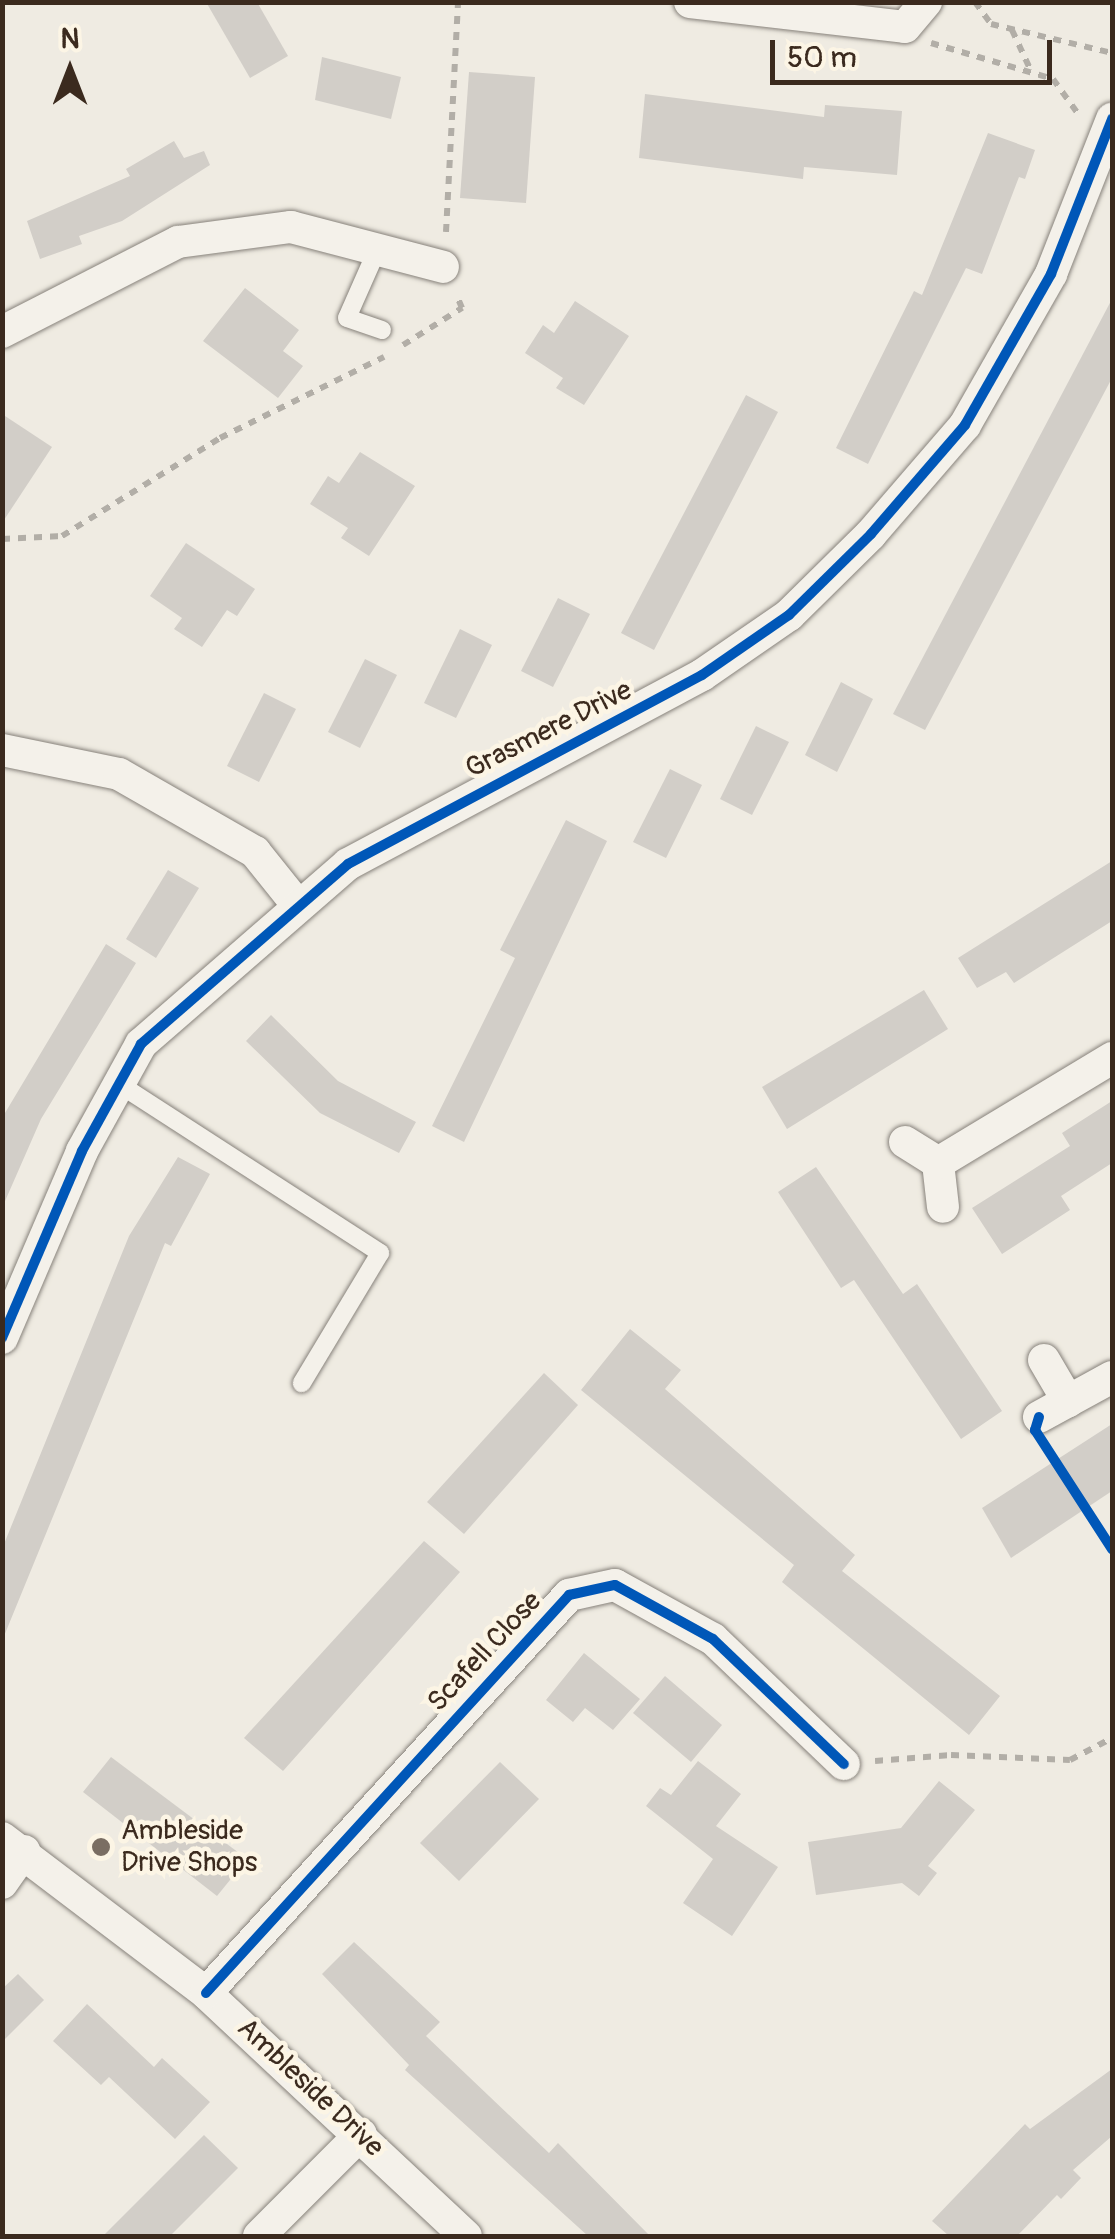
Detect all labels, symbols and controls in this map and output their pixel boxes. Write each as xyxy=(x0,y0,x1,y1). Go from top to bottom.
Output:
north arrow xyxy=(20,20,120,120)
scale bar xyxy=(775,20,1058,82)
text: N xyxy=(61,22,79,57)
text: 50 m xyxy=(787,39,857,76)
street label: Grasmere Drive xyxy=(460,674,638,786)
street label: Scafell Close xyxy=(421,1585,549,1719)
place label: Ambleside Drive Shops xyxy=(121,1814,257,1880)
marker: Ambleside Drive Shops xyxy=(90,1836,112,1858)
street label: Ambleside Drive xyxy=(230,2012,390,2164)

